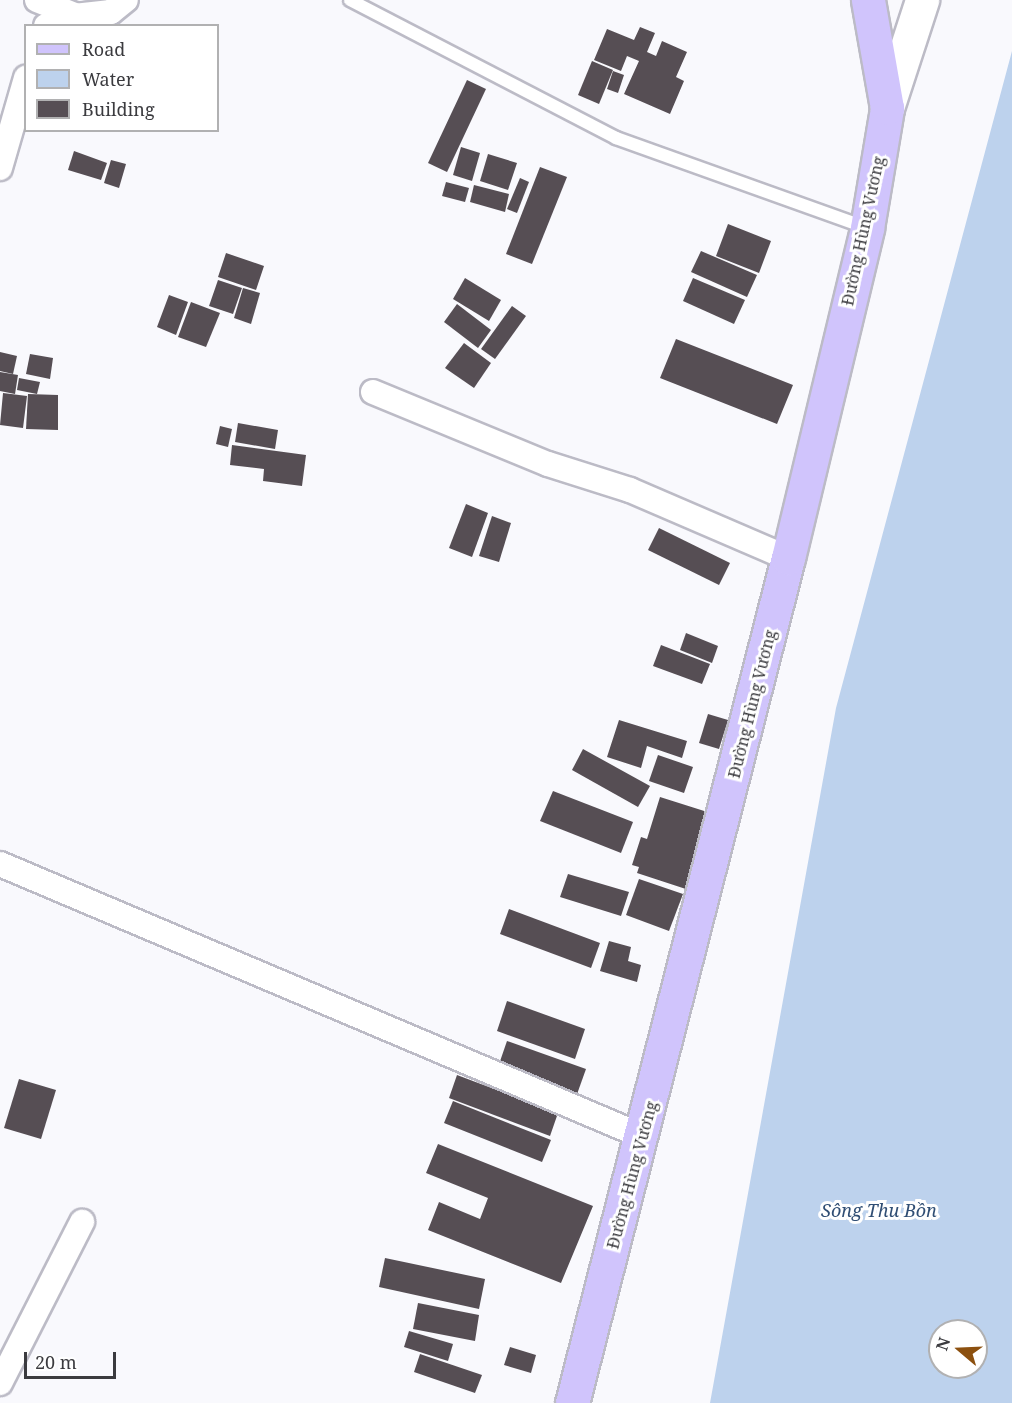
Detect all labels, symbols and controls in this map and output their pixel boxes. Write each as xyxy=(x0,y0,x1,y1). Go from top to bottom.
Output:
legend xyxy=(24,24,219,132)
text: Road xyxy=(82,37,125,61)
text: Water xyxy=(82,67,134,91)
text: Building xyxy=(82,97,155,121)
street label: Đường Hùng Vương xyxy=(838,155,888,307)
street label: Đường Hùng Vương xyxy=(724,628,780,780)
street label: Đường Hùng Vương xyxy=(603,1099,661,1251)
water label: Sông Thu Bồn xyxy=(821,1199,937,1221)
north arrow xyxy=(928,1319,988,1379)
text: N xyxy=(930,1334,955,1353)
scale bar xyxy=(27,1340,118,1378)
text: 20 m xyxy=(35,1350,77,1374)

